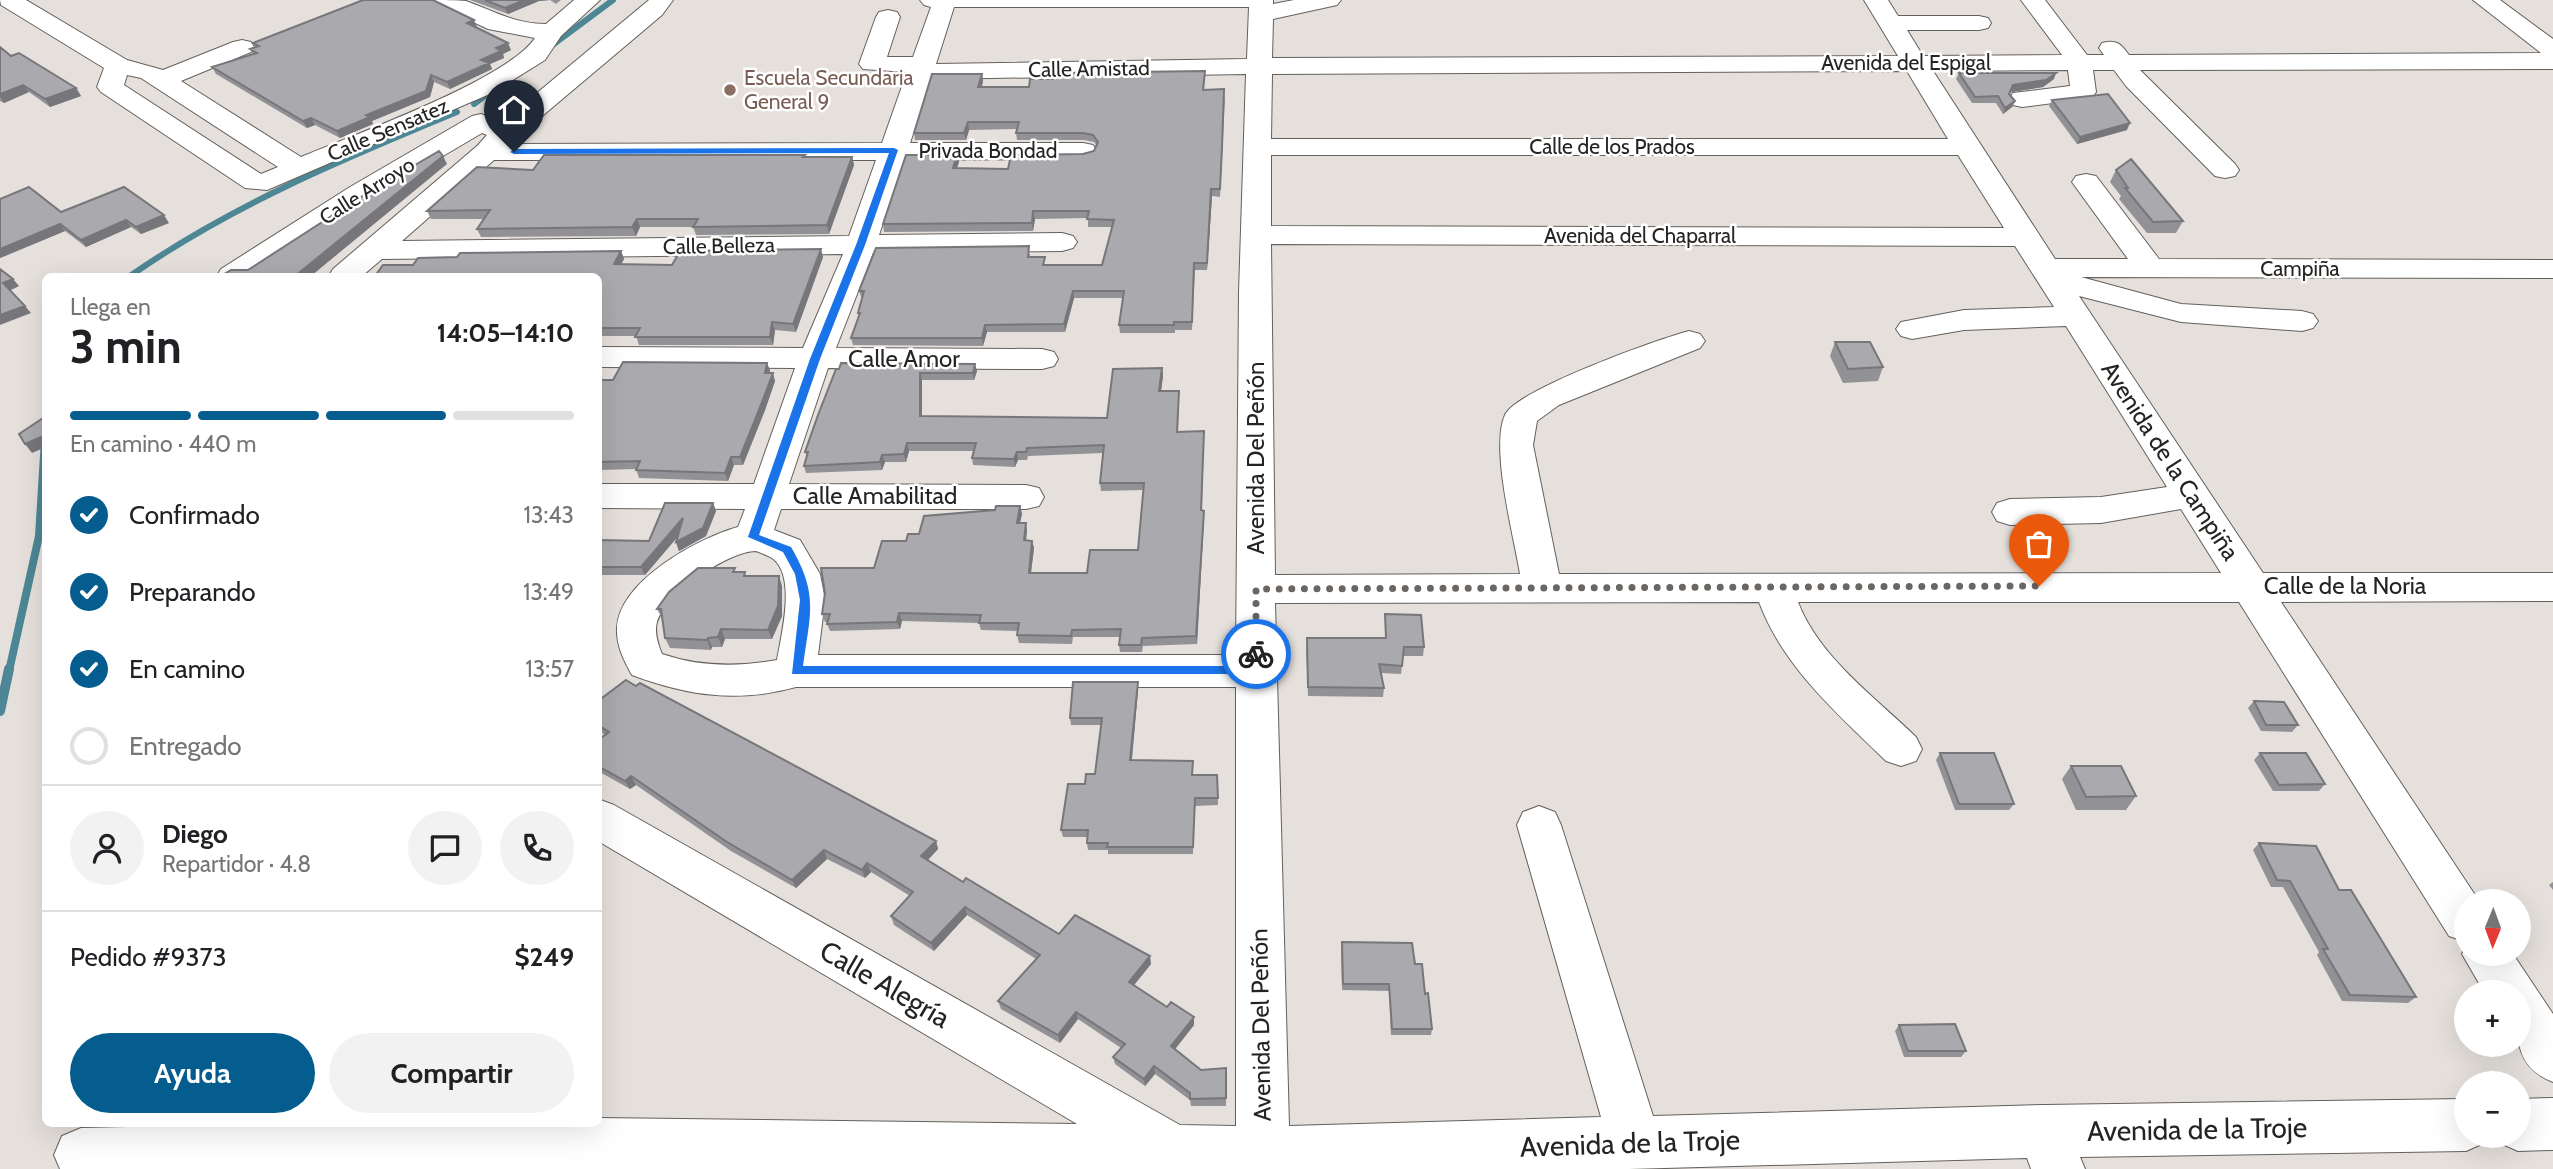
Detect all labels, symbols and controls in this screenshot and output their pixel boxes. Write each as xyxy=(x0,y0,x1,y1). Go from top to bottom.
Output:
street label: Avenida del Espigal xyxy=(1821,50,1991,75)
street label: Calle Amistad xyxy=(1028,55,1150,82)
place label: Escuela Secundaria General 9 xyxy=(744,65,913,114)
pin xyxy=(484,80,544,152)
marker: Escuela Secundaria General 9 xyxy=(722,82,738,98)
icon: home xyxy=(495,91,533,129)
street label: Calle Sensatez xyxy=(323,93,452,166)
street label: Calle de los Prados xyxy=(1529,134,1695,159)
street label: Privada Bondad xyxy=(919,138,1057,163)
street label: Calle Arroyo xyxy=(315,151,419,230)
street label: Avenida del Chaparral xyxy=(1544,223,1736,248)
street label: Calle Belleza xyxy=(663,232,775,259)
street label: Campiña xyxy=(2260,256,2340,281)
text: Llega en xyxy=(70,293,151,321)
text: 14:05–14:10 xyxy=(437,317,574,349)
text: 3 min xyxy=(70,319,182,375)
street label: Calle Amor xyxy=(848,344,960,373)
street label: Avenida de la Campiña xyxy=(2095,356,2246,566)
street label: Avenida Del Peñón xyxy=(1241,362,1270,554)
text: En camino · 440 m xyxy=(70,430,256,458)
street label: Calle Amabilitad xyxy=(793,481,957,510)
icon: check xyxy=(70,496,108,534)
text: Confirmado xyxy=(129,499,260,531)
text: 13:43 xyxy=(524,501,574,529)
pin xyxy=(2009,514,2069,586)
icon: bag xyxy=(2020,525,2058,563)
street label: Calle de la Noria xyxy=(2264,571,2427,600)
icon: check xyxy=(70,573,108,611)
text: Preparando xyxy=(129,576,256,608)
text: 13:49 xyxy=(523,578,574,606)
courier xyxy=(1221,619,1291,689)
icon: bike xyxy=(1237,635,1275,673)
icon: check xyxy=(70,650,108,688)
text: En camino xyxy=(129,653,245,685)
text: 13:57 xyxy=(525,655,574,683)
text: Entregado xyxy=(129,730,242,762)
button: person xyxy=(70,811,144,885)
button: chat xyxy=(408,811,482,885)
button: phone xyxy=(500,811,574,885)
text: Diego xyxy=(162,818,228,850)
text: Repartidor · 4.8 xyxy=(162,850,311,878)
north arrow xyxy=(2454,889,2530,966)
map controls xyxy=(2454,889,2531,1148)
street label: Avenida Del Peñón xyxy=(1244,928,1277,1122)
street label: Calle Alegría xyxy=(814,933,957,1035)
text: Pedido #9373 xyxy=(70,941,227,973)
text: $249 xyxy=(514,941,574,973)
button: + xyxy=(2454,980,2531,1057)
button: Ayuda xyxy=(70,1033,315,1113)
button: Compartir xyxy=(329,1033,574,1113)
button: − xyxy=(2454,1071,2531,1148)
street label: Avenida de la Troje xyxy=(2087,1110,2307,1148)
street label: Avenida de la Troje xyxy=(1519,1122,1741,1164)

